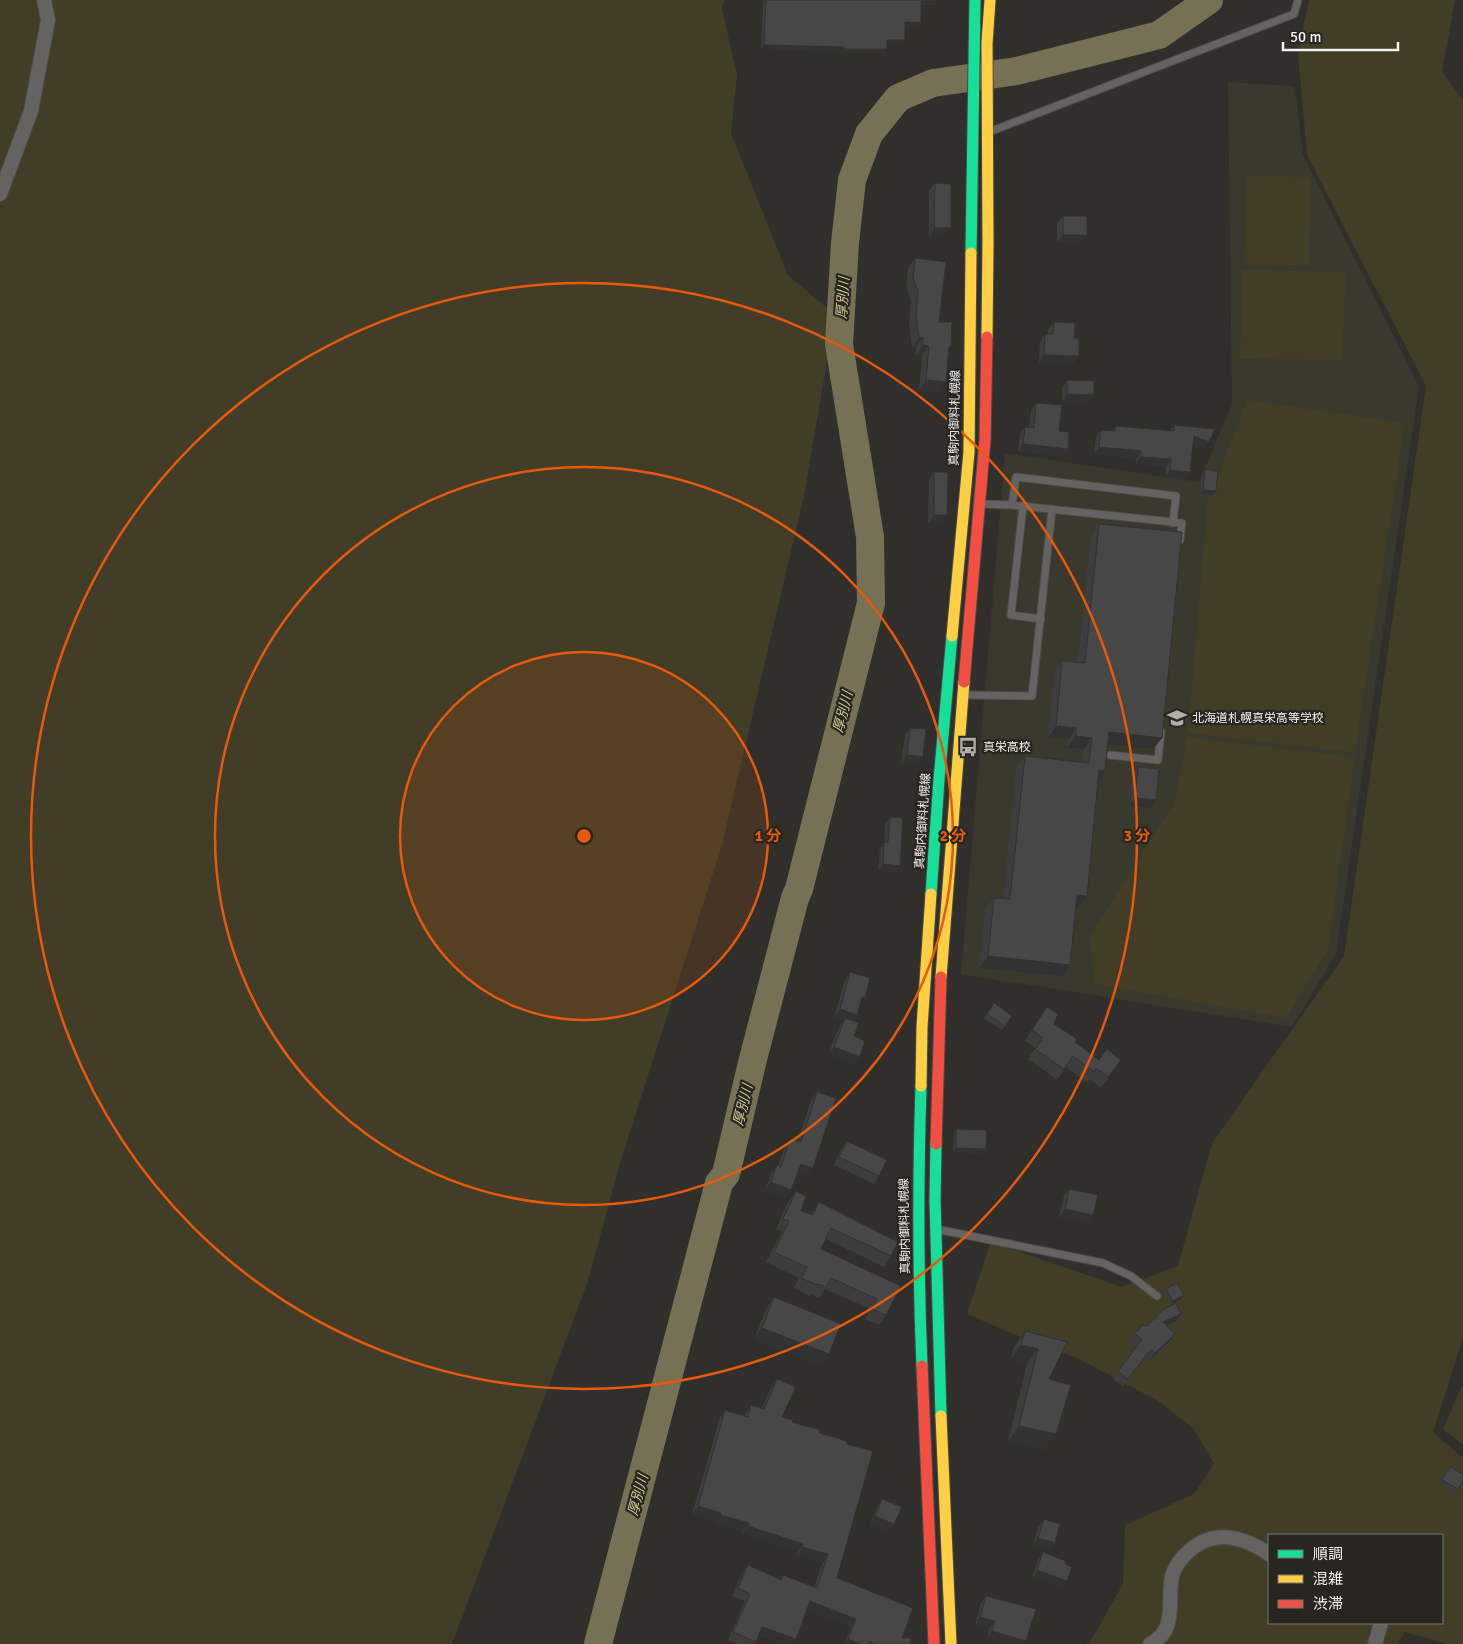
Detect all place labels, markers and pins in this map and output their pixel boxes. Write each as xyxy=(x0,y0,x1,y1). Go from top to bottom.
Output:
school or university icon: 北海道札幌真栄高等学校 xyxy=(1166,707,1188,729)
place label: 北海道札幌真栄高等学校 xyxy=(1192,711,1324,726)
bus stop icon: 真栄高校 xyxy=(957,736,979,758)
place label: 真栄高校 xyxy=(983,740,1031,755)
centre of rings xyxy=(575,827,593,845)

